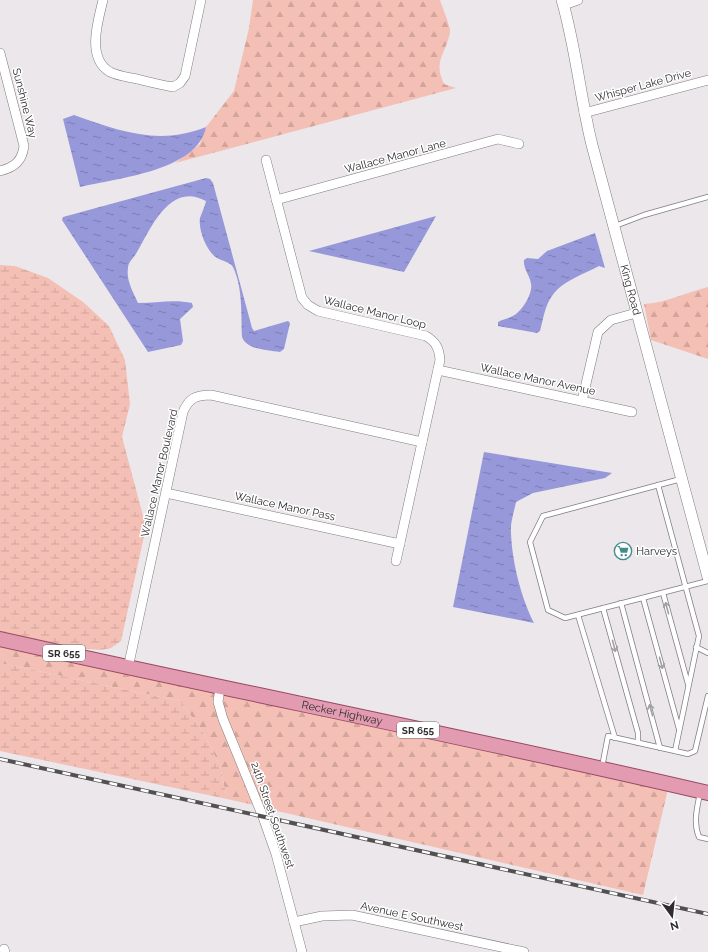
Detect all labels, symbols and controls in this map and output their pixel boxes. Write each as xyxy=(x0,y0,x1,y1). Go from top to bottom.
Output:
street label: Whisper Lake Drive xyxy=(594,66,693,105)
street label: Sunshine Way xyxy=(10,67,40,140)
street label: Wallace Manor Lane xyxy=(343,137,448,176)
street label: King Road xyxy=(617,263,643,317)
street label: Wallace Manor Loop xyxy=(322,293,428,332)
street label: Wallace Manor Avenue xyxy=(479,361,597,398)
street label: Wallace Manor Boulevard xyxy=(138,408,181,538)
street label: Wallace Manor Pass xyxy=(233,489,336,524)
supermarket icon: Harveys xyxy=(613,541,633,561)
place label: Harveys xyxy=(636,545,677,558)
one-way arrow xyxy=(663,602,670,615)
one-way arrow xyxy=(610,639,618,652)
road number: SR 655 xyxy=(43,645,85,661)
one-way arrow xyxy=(658,656,665,669)
street label: Recker Highway xyxy=(301,698,384,728)
one-way arrow xyxy=(646,703,654,716)
road number: SR 655 xyxy=(397,722,439,738)
street label: 24th Street Southwest xyxy=(248,760,297,870)
north arrow xyxy=(652,896,692,936)
street label: Avenue E Southwest xyxy=(359,899,465,934)
text: N xyxy=(669,918,680,933)

